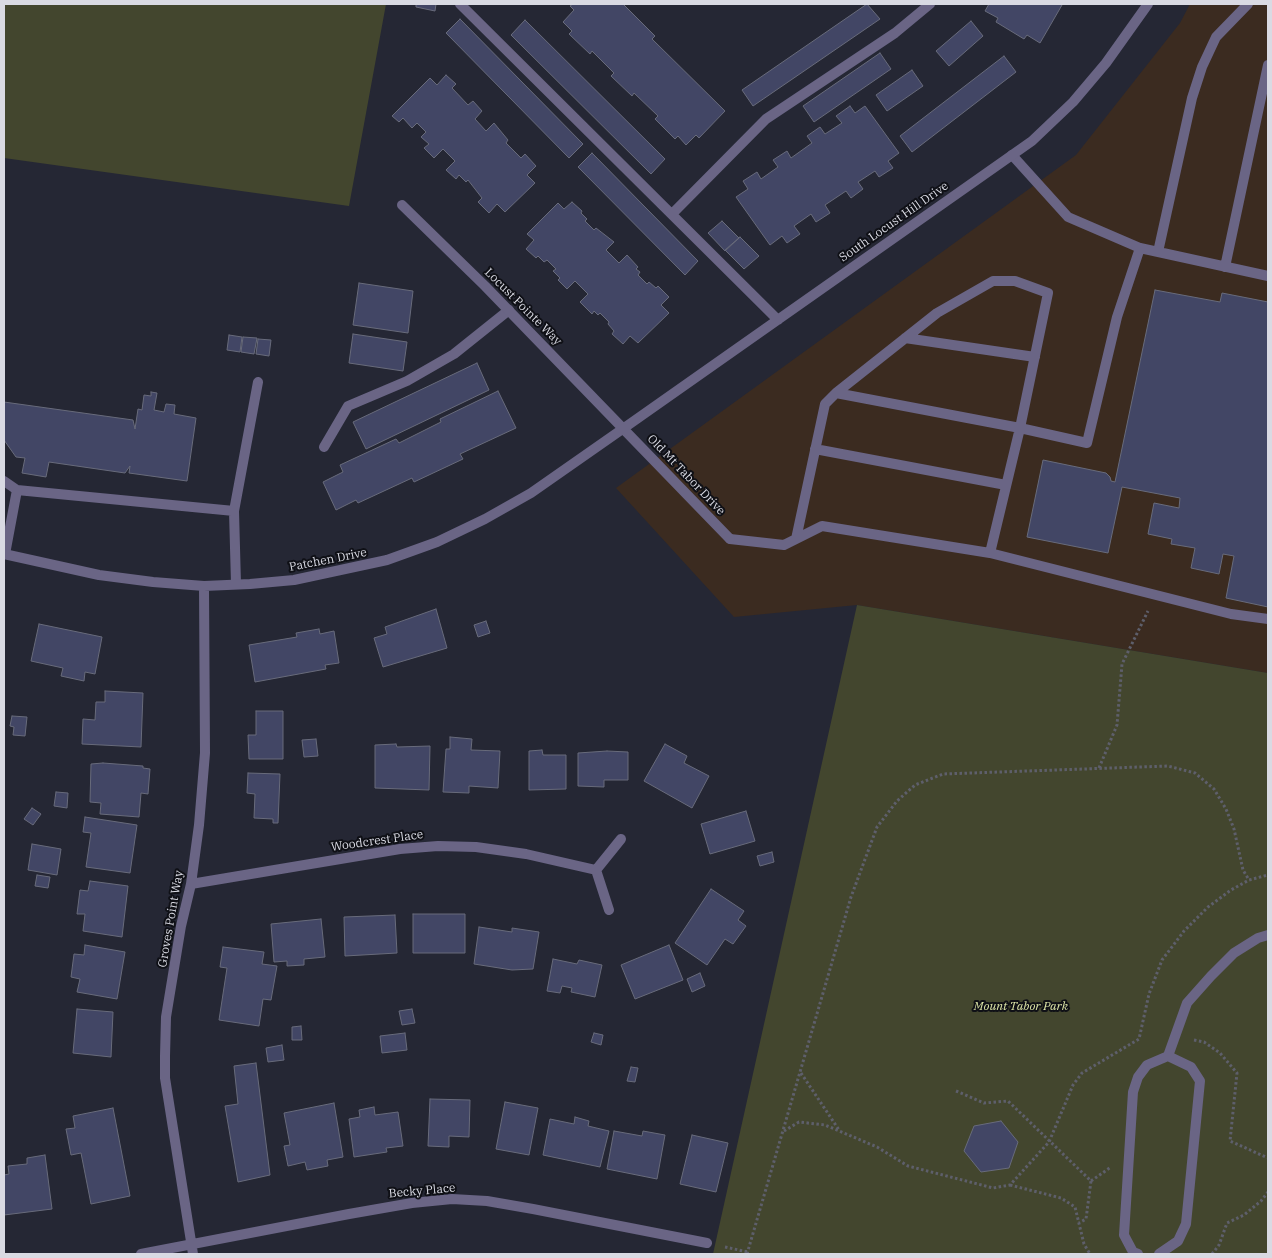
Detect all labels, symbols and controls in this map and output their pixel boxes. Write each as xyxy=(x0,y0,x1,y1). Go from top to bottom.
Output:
street label: South Locust Hill Drive xyxy=(837,179,951,265)
street label: Locust Pointe Way xyxy=(481,265,565,349)
street label: Old Mt Tabor Drive xyxy=(644,432,728,518)
street label: Patchen Drive xyxy=(288,545,368,575)
street label: Woodcrest Place xyxy=(330,827,424,855)
street label: Groves Point Way xyxy=(155,869,187,969)
park label: Mount Tabor Park xyxy=(974,1000,1068,1014)
street label: Becky Place xyxy=(388,1181,456,1201)

